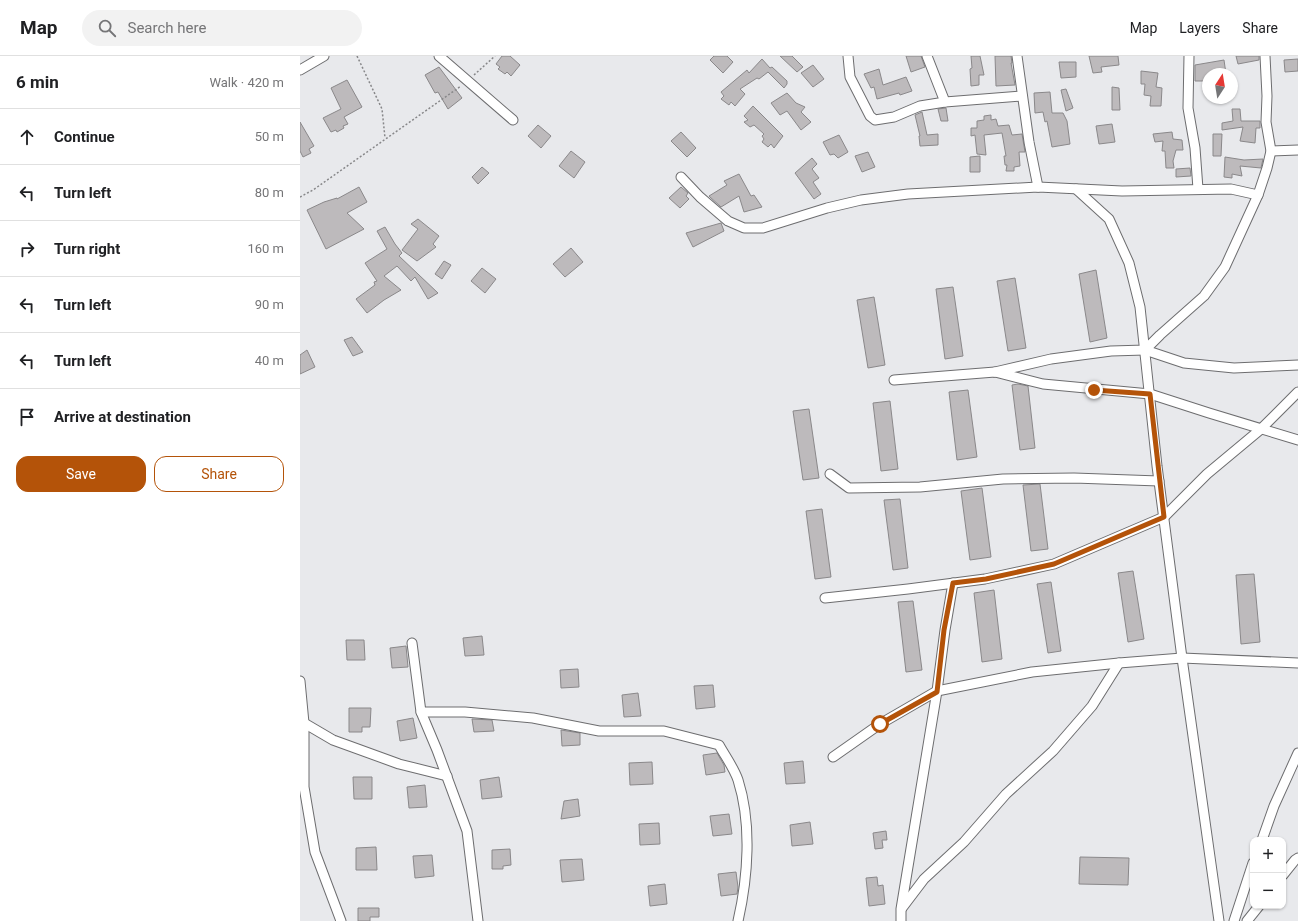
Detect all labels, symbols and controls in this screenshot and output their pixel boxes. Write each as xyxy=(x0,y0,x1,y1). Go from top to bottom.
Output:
search box xyxy=(82,10,362,46)
text: Map xyxy=(20,16,58,39)
icon: search xyxy=(96,17,118,39)
text: Search here xyxy=(128,19,206,37)
text: Map xyxy=(1130,20,1157,36)
text: Layers xyxy=(1179,20,1220,36)
text: Share xyxy=(1242,20,1278,36)
north arrow xyxy=(1202,68,1238,104)
text: 6 min xyxy=(16,72,59,92)
text: Walk · 420 m xyxy=(209,75,284,90)
icon: ahead xyxy=(16,126,38,148)
text: Continue xyxy=(54,128,115,146)
text: 50 m xyxy=(255,129,284,144)
icon: left xyxy=(16,182,38,204)
text: Turn left xyxy=(54,184,111,202)
text: 80 m xyxy=(255,185,284,200)
icon: right xyxy=(16,238,38,260)
text: Turn right xyxy=(54,240,120,258)
text: 160 m xyxy=(247,241,284,256)
icon: left xyxy=(16,294,38,316)
text: Turn left xyxy=(54,296,111,314)
text: 90 m xyxy=(255,297,284,312)
icon: left xyxy=(16,350,38,372)
text: Turn left xyxy=(54,352,111,370)
text: 40 m xyxy=(255,353,284,368)
route end xyxy=(1085,381,1103,399)
icon: arrive xyxy=(16,406,38,428)
text: Arrive at destination xyxy=(54,408,191,426)
button: Save xyxy=(16,456,146,492)
button: Share xyxy=(154,456,284,492)
route start xyxy=(871,715,889,733)
map controls xyxy=(1250,837,1286,909)
button: + xyxy=(1250,837,1286,873)
button: − xyxy=(1250,873,1286,909)

